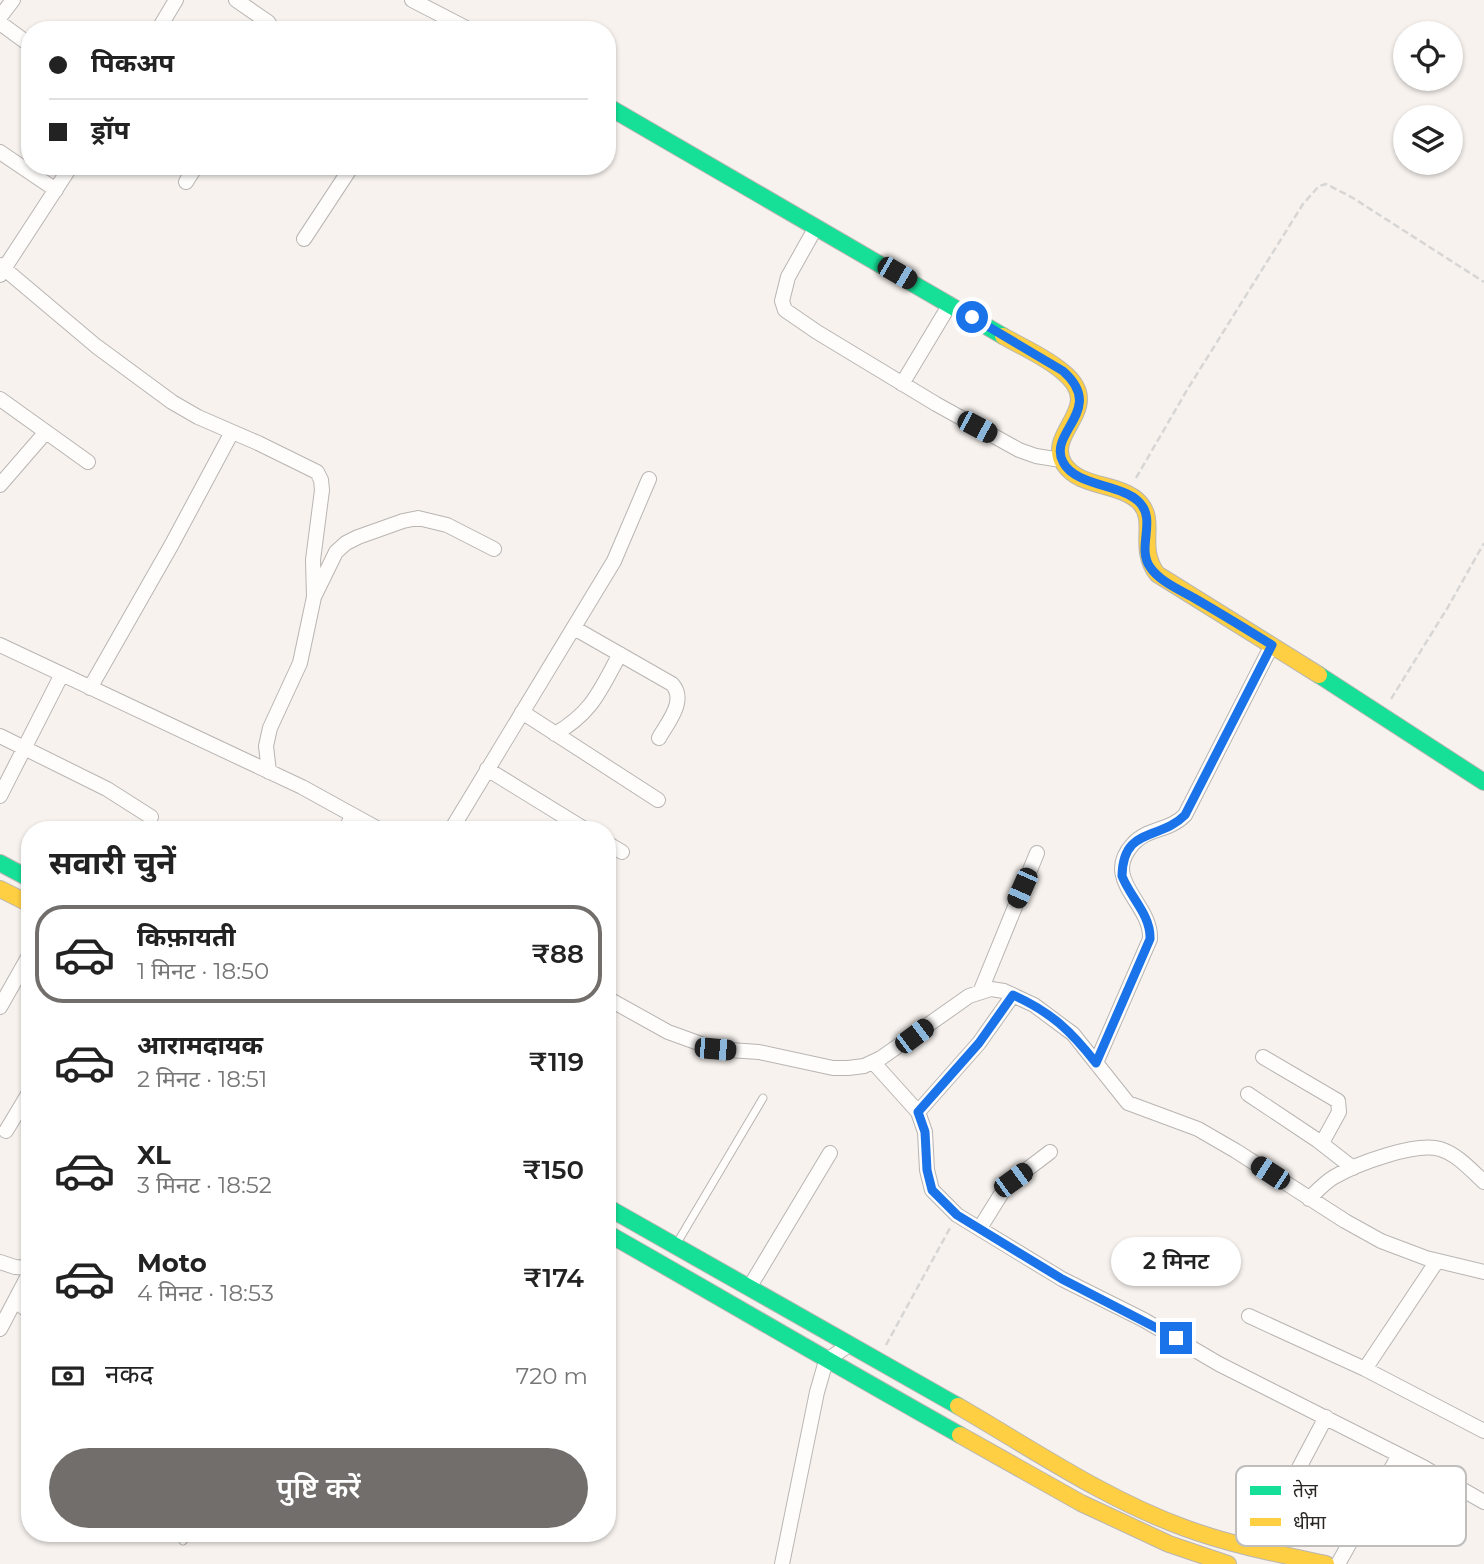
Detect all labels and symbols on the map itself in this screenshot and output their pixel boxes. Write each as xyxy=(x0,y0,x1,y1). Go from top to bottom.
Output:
car xyxy=(874,253,921,293)
route start xyxy=(956,301,988,333)
car xyxy=(954,408,1001,446)
car xyxy=(1004,865,1041,911)
car xyxy=(891,1015,938,1057)
car xyxy=(694,1037,737,1061)
car xyxy=(1247,1153,1294,1193)
car xyxy=(990,1159,1037,1201)
callout: 2 मिनट xyxy=(1111,1236,1241,1286)
route end xyxy=(1160,1322,1192,1354)
legend xyxy=(1236,1466,1466,1546)
text: तेज़ xyxy=(1293,1479,1319,1502)
text: धीमा xyxy=(1293,1511,1327,1534)

